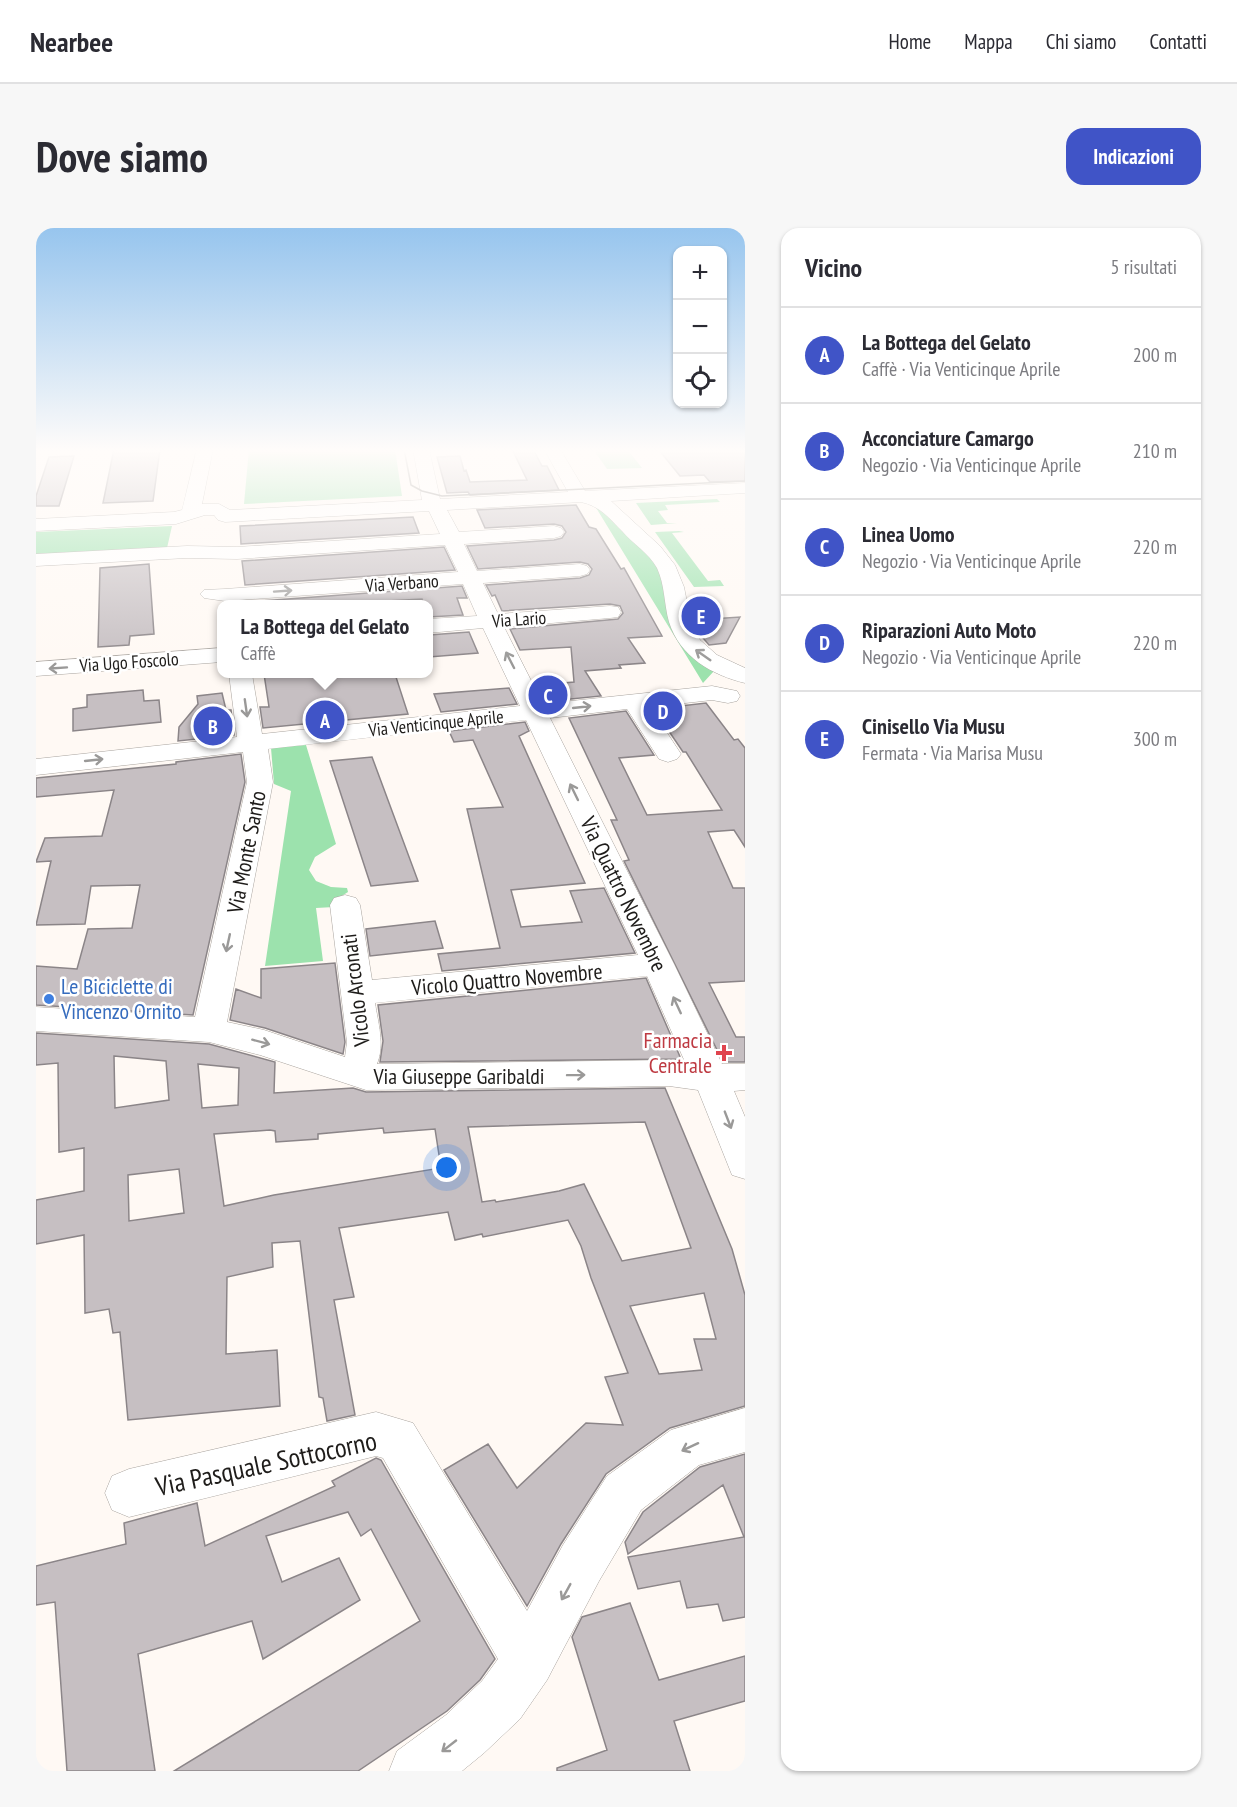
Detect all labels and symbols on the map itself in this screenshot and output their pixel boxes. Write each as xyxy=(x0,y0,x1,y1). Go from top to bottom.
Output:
street label: Via Verbano xyxy=(364,569,440,597)
one-way arrow xyxy=(272,585,292,596)
pin: E xyxy=(682,594,720,638)
street label: Via Lario xyxy=(490,606,547,632)
street label: Via Ugo Foscolo xyxy=(78,647,179,677)
one-way arrow xyxy=(696,649,712,661)
one-way arrow xyxy=(503,651,515,669)
one-way arrow xyxy=(49,662,69,673)
pin: C xyxy=(528,672,568,718)
pin: D xyxy=(644,688,682,734)
one-way arrow xyxy=(240,698,251,717)
pin: A xyxy=(306,698,344,742)
one-way arrow xyxy=(571,702,591,713)
pin: B xyxy=(194,704,232,748)
street label: Via Venticinque Aprile xyxy=(366,704,505,742)
one-way arrow xyxy=(84,754,104,765)
one-way arrow xyxy=(567,783,579,801)
street label: Via Monte Santo xyxy=(220,788,272,917)
street label: Via Quattro Novembre xyxy=(574,811,674,976)
street label: Vicolo Arconati xyxy=(334,932,376,1049)
one-way arrow xyxy=(222,933,233,953)
street label: Vicolo Quattro Novembre xyxy=(409,957,604,1001)
place label: Le Biciclette di Vincenzo Ornito xyxy=(60,972,182,1025)
marker: Le Biciclette di Vincenzo Ornito xyxy=(42,992,56,1006)
one-way arrow xyxy=(671,996,683,1014)
place label: Farmacia Centrale xyxy=(644,1026,712,1079)
one-way arrow xyxy=(251,1037,270,1048)
marker: Farmacia Centrale xyxy=(717,1046,731,1060)
street label: Via Giuseppe Garibaldi xyxy=(372,1062,545,1090)
one-way arrow xyxy=(566,1070,586,1081)
one-way arrow xyxy=(724,1111,735,1129)
your location xyxy=(432,1153,461,1182)
street label: Via Pasquale Sottocorno xyxy=(152,1423,380,1503)
one-way arrow xyxy=(681,1442,699,1454)
one-way arrow xyxy=(560,1583,572,1600)
one-way arrow xyxy=(442,1739,458,1752)

